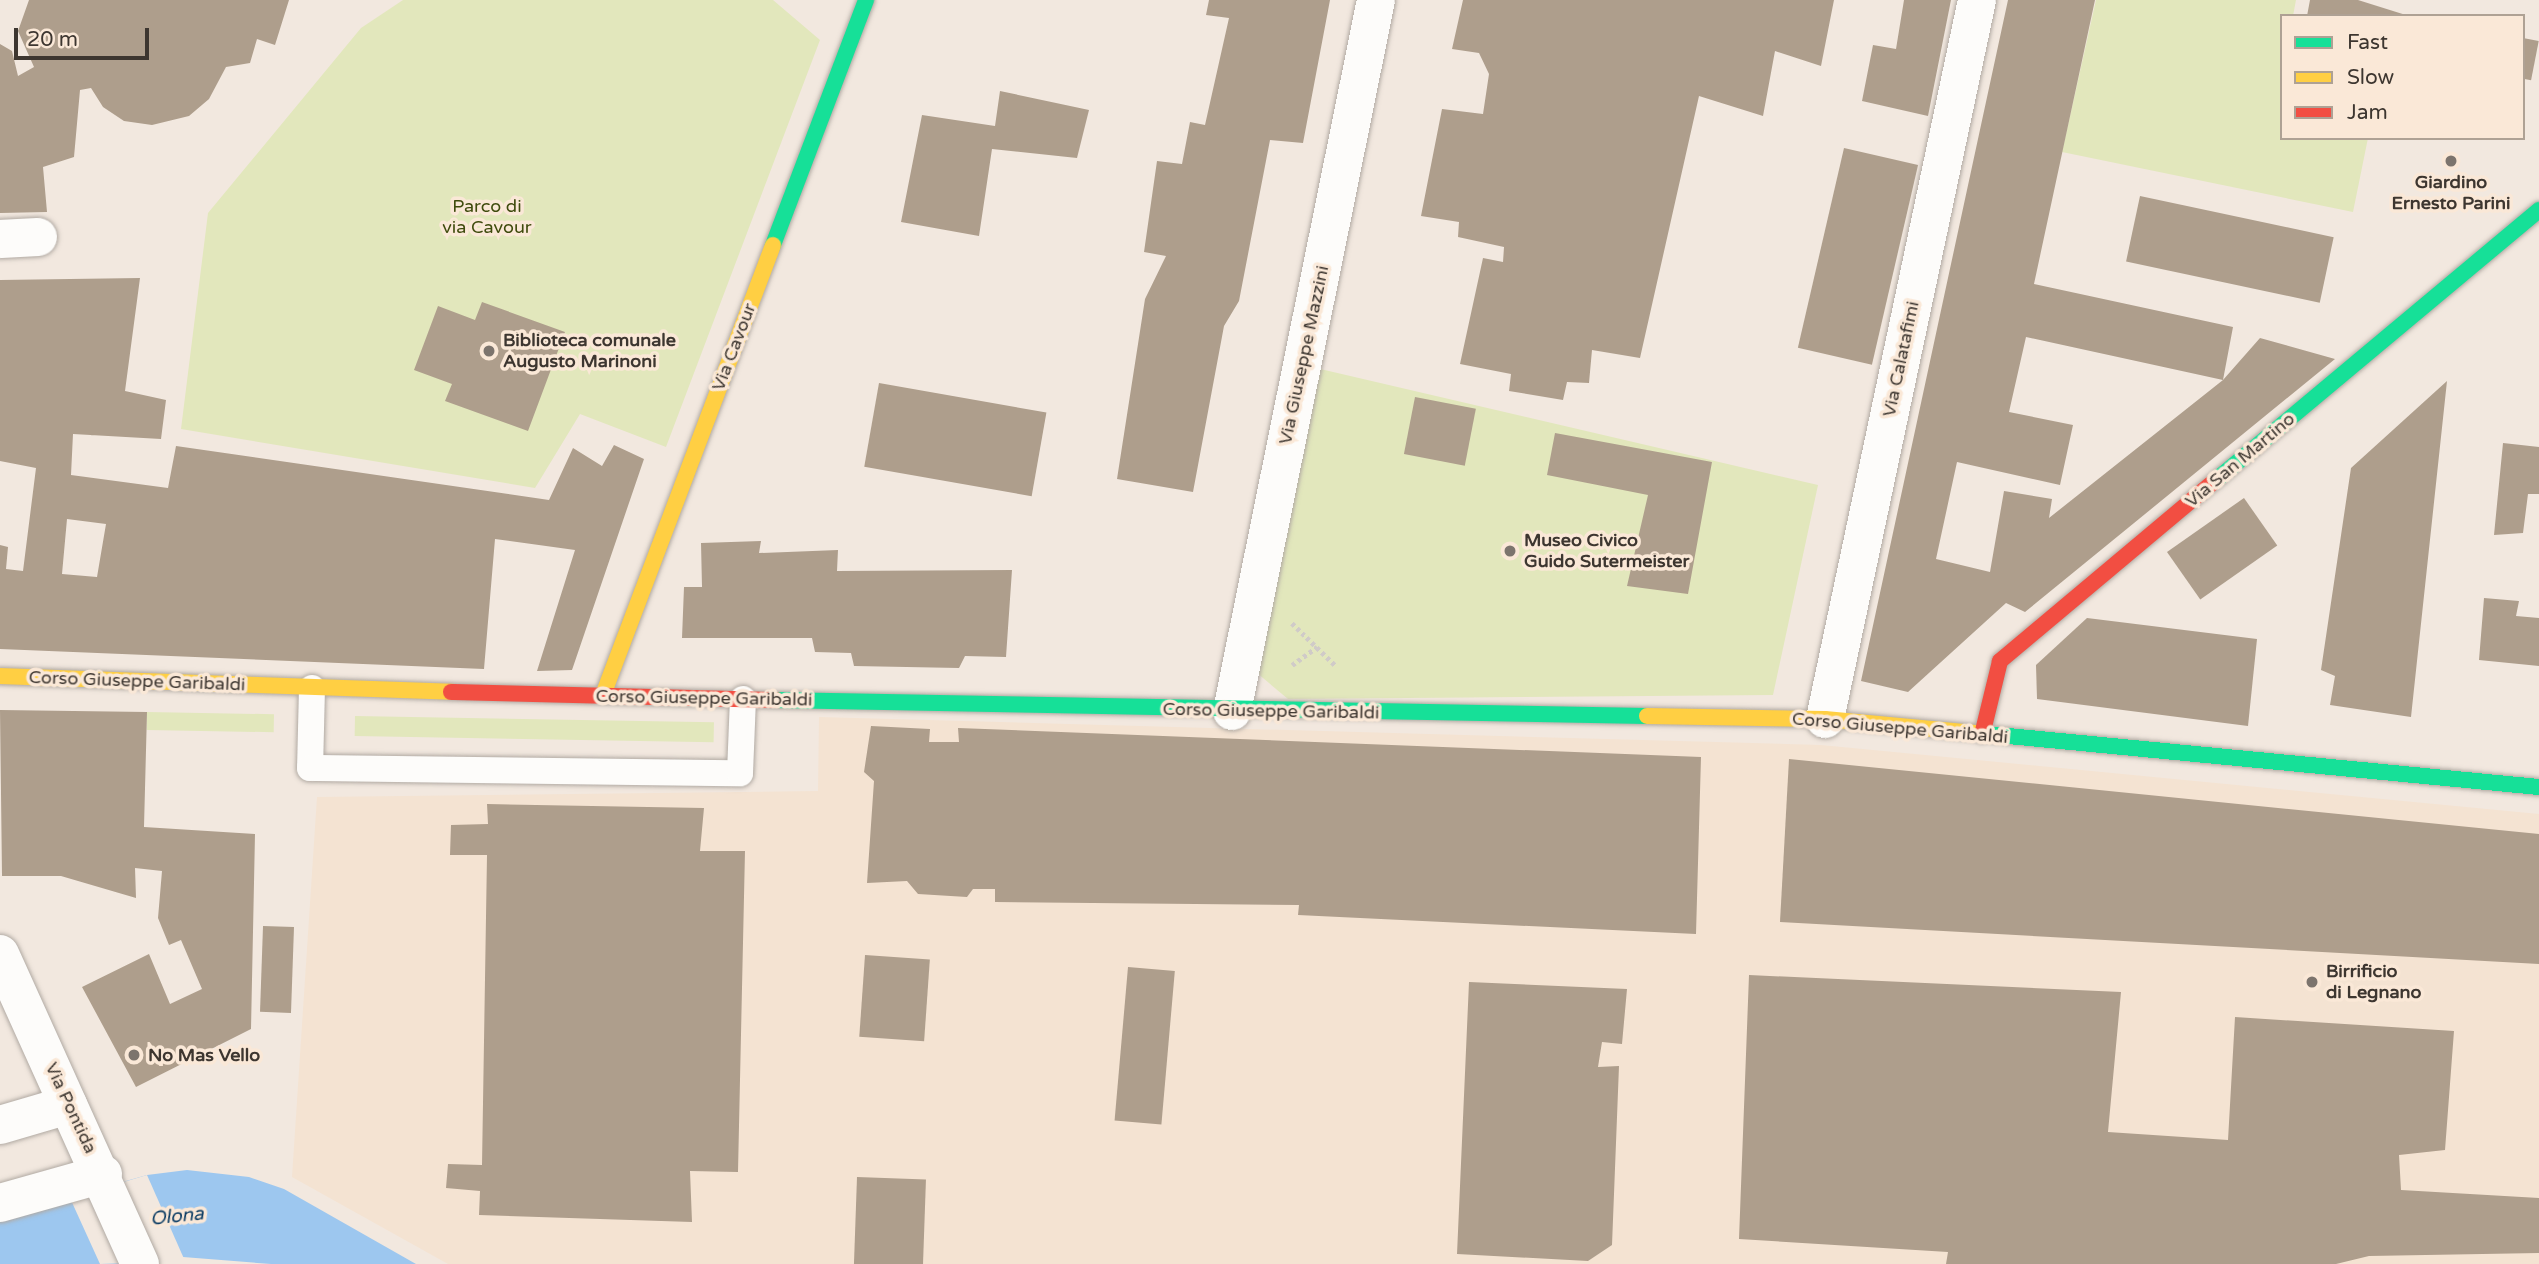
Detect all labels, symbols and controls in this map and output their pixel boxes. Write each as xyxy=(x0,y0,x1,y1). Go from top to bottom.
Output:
scale bar xyxy=(18,14,152,58)
legend xyxy=(2280,14,2525,140)
text: 20 m xyxy=(27,27,78,52)
text: Fast xyxy=(2347,30,2388,55)
text: Slow xyxy=(2347,65,2394,90)
text: Jam xyxy=(2347,100,2388,125)
marker: Giardino Ernesto Parini xyxy=(2443,153,2459,169)
place label: Giardino Ernesto Parini xyxy=(2392,172,2510,214)
park label: Parco di via Cavour xyxy=(442,196,532,238)
street label: Via Giuseppe Mazzini xyxy=(1274,264,1334,446)
street label: Via Calatafimi xyxy=(1878,299,1924,419)
street label: Via Cavour xyxy=(707,300,761,394)
place label: Biblioteca comunale Augusto Marinoni xyxy=(503,330,676,372)
marker: Biblioteca comunale Augusto Marinoni xyxy=(481,343,497,359)
street label: Via San Martino xyxy=(2181,408,2299,512)
place label: Museo Civico Guido Sutermeister xyxy=(1524,530,1689,572)
marker: Museo Civico Guido Sutermeister xyxy=(1502,543,1518,559)
street label: Corso Giuseppe Garibaldi xyxy=(28,666,246,696)
street label: Corso Giuseppe Garibaldi xyxy=(595,685,813,711)
street label: Corso Giuseppe Garibaldi xyxy=(1162,698,1380,724)
street label: Corso Giuseppe Garibaldi xyxy=(1791,708,2009,748)
place label: Birrificio di Legnano xyxy=(2326,961,2421,1004)
marker: Birrificio di Legnano xyxy=(2304,974,2320,990)
place label: No Mas Vello xyxy=(148,1044,260,1066)
marker: No Mas Vello xyxy=(126,1047,142,1063)
street label: Via Pontida xyxy=(41,1059,101,1157)
water label: Olona xyxy=(149,1203,205,1231)

